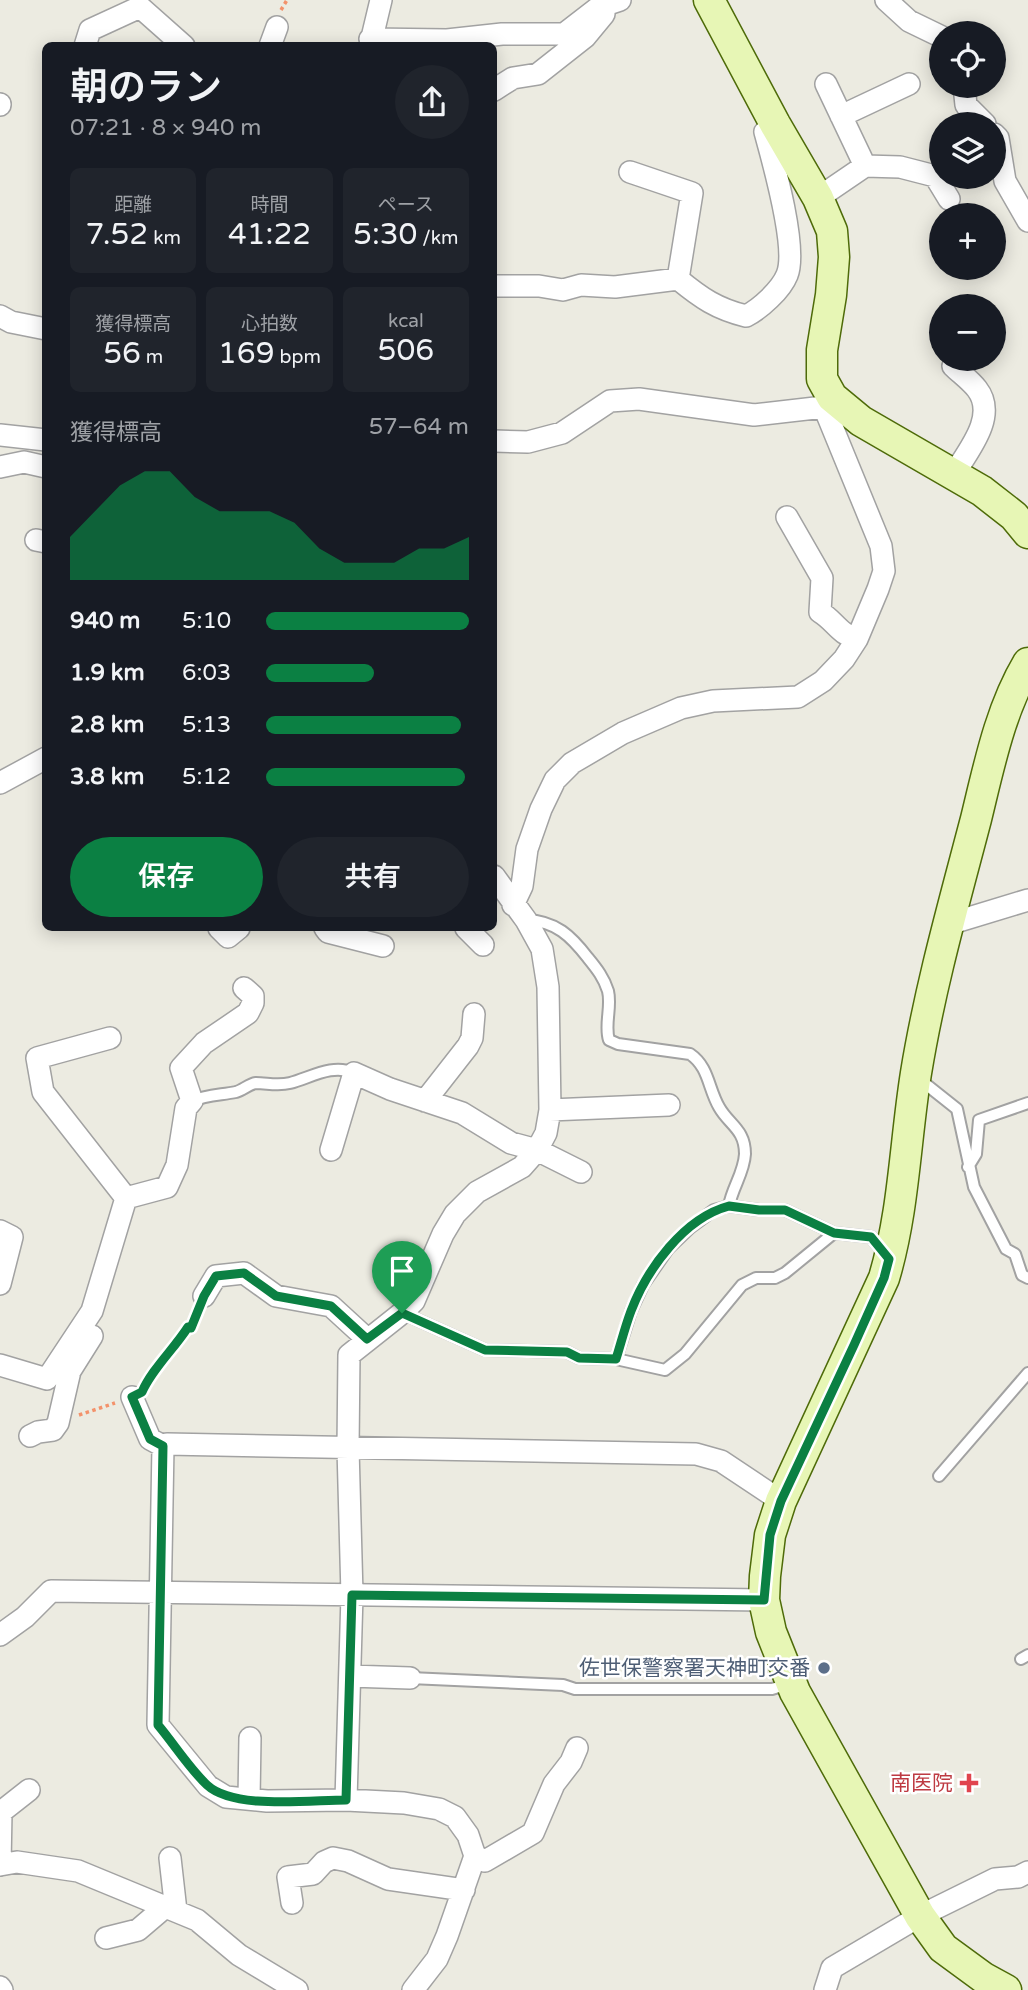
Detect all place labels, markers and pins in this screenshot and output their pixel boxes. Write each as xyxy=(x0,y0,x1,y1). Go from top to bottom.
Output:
pin xyxy=(372,1241,432,1313)
place label: 佐世保警察署天神町交番 xyxy=(579,1656,810,1681)
marker: 佐世保警察署天神町交番 xyxy=(816,1660,832,1676)
place label: 南医院 xyxy=(890,1771,953,1796)
marker: 南医院 xyxy=(959,1773,979,1793)

